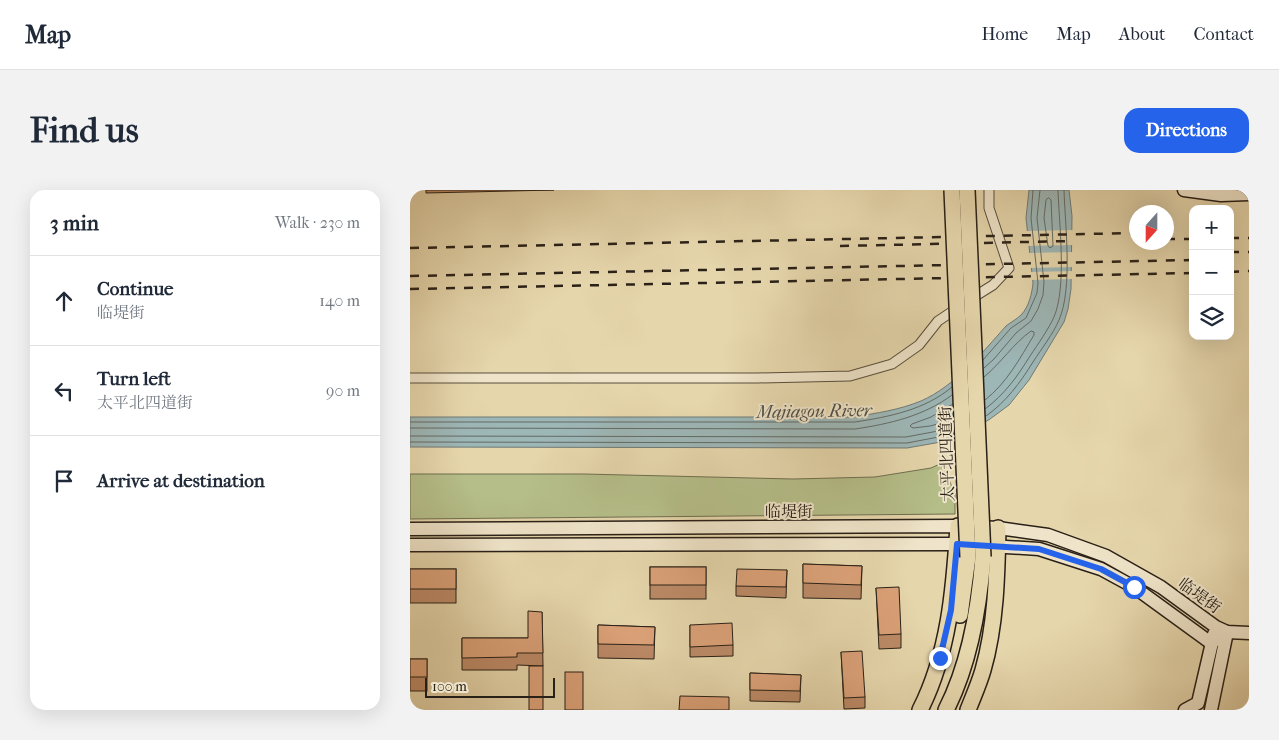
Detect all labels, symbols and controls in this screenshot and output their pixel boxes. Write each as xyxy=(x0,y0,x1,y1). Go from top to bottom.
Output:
text: Map xyxy=(25,21,71,49)
text: Home xyxy=(981,24,1028,45)
text: Map xyxy=(1056,24,1091,45)
text: About xyxy=(1119,24,1165,45)
text: Contact xyxy=(1193,24,1254,45)
button: Directions xyxy=(1124,108,1249,153)
text: Find us xyxy=(30,110,139,151)
north arrow xyxy=(1129,205,1174,250)
map controls xyxy=(1189,205,1234,340)
button: + xyxy=(1189,205,1234,250)
text: 3 min xyxy=(50,211,99,235)
text: Walk · 230 m xyxy=(275,213,360,232)
button: − xyxy=(1189,250,1234,295)
text: Continue xyxy=(97,278,173,300)
icon: ahead xyxy=(50,287,78,315)
text: 140 m xyxy=(319,291,360,310)
button: layers xyxy=(1189,295,1234,340)
text: 临堤街 xyxy=(97,303,145,322)
text: Turn left xyxy=(97,368,171,390)
icon: left xyxy=(50,377,78,405)
text: 90 m xyxy=(326,381,360,400)
text: 太平北四道街 xyxy=(97,393,193,412)
water label: Majiagou River xyxy=(754,400,874,423)
street label: 太平北四道街 xyxy=(935,406,958,502)
icon: arrive xyxy=(50,467,78,495)
text: Arrive at destination xyxy=(97,470,265,492)
street label: 临堤街 xyxy=(765,502,813,521)
street label: 临堤街 xyxy=(1175,574,1225,617)
route start xyxy=(1123,576,1146,599)
route end xyxy=(929,647,952,670)
scale bar xyxy=(425,675,555,698)
text: 100 m xyxy=(432,678,467,695)

